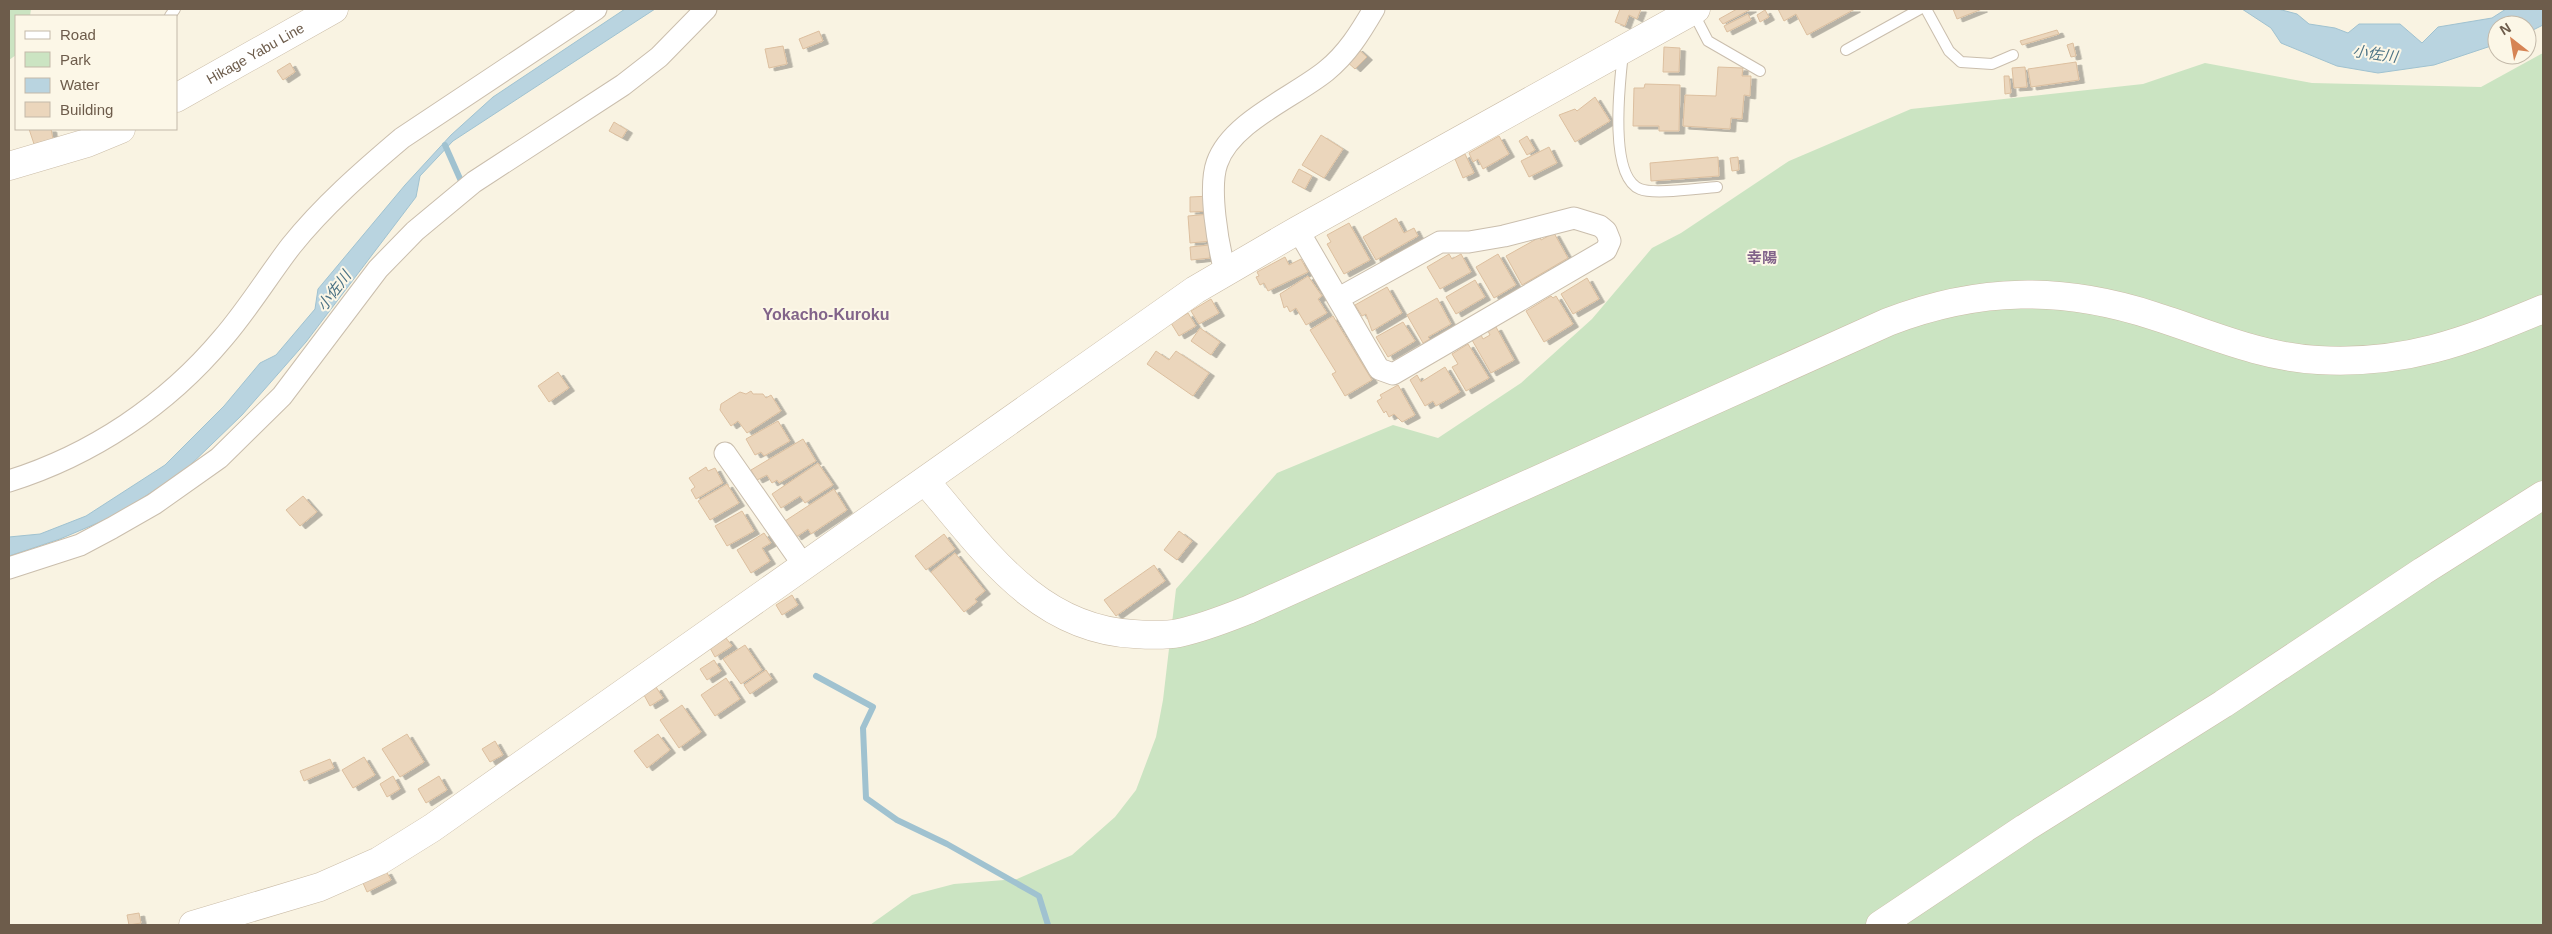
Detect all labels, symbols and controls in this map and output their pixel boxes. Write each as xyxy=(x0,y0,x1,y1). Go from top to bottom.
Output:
legend xyxy=(15,15,178,130)
north arrow xyxy=(2487,15,2537,65)
street label: Hikage Yabu Line xyxy=(204,19,307,87)
text: N xyxy=(2497,19,2514,38)
text: Road xyxy=(60,26,96,43)
water label: 小佐川 xyxy=(2352,42,2401,65)
text: Park xyxy=(60,51,91,68)
text: Water xyxy=(60,76,99,93)
text: Building xyxy=(60,101,113,118)
district label: 幸陽 xyxy=(1747,249,1777,266)
water label: 小佐川 xyxy=(313,266,355,314)
district label: Yokacho-Kuroku xyxy=(763,306,889,323)

